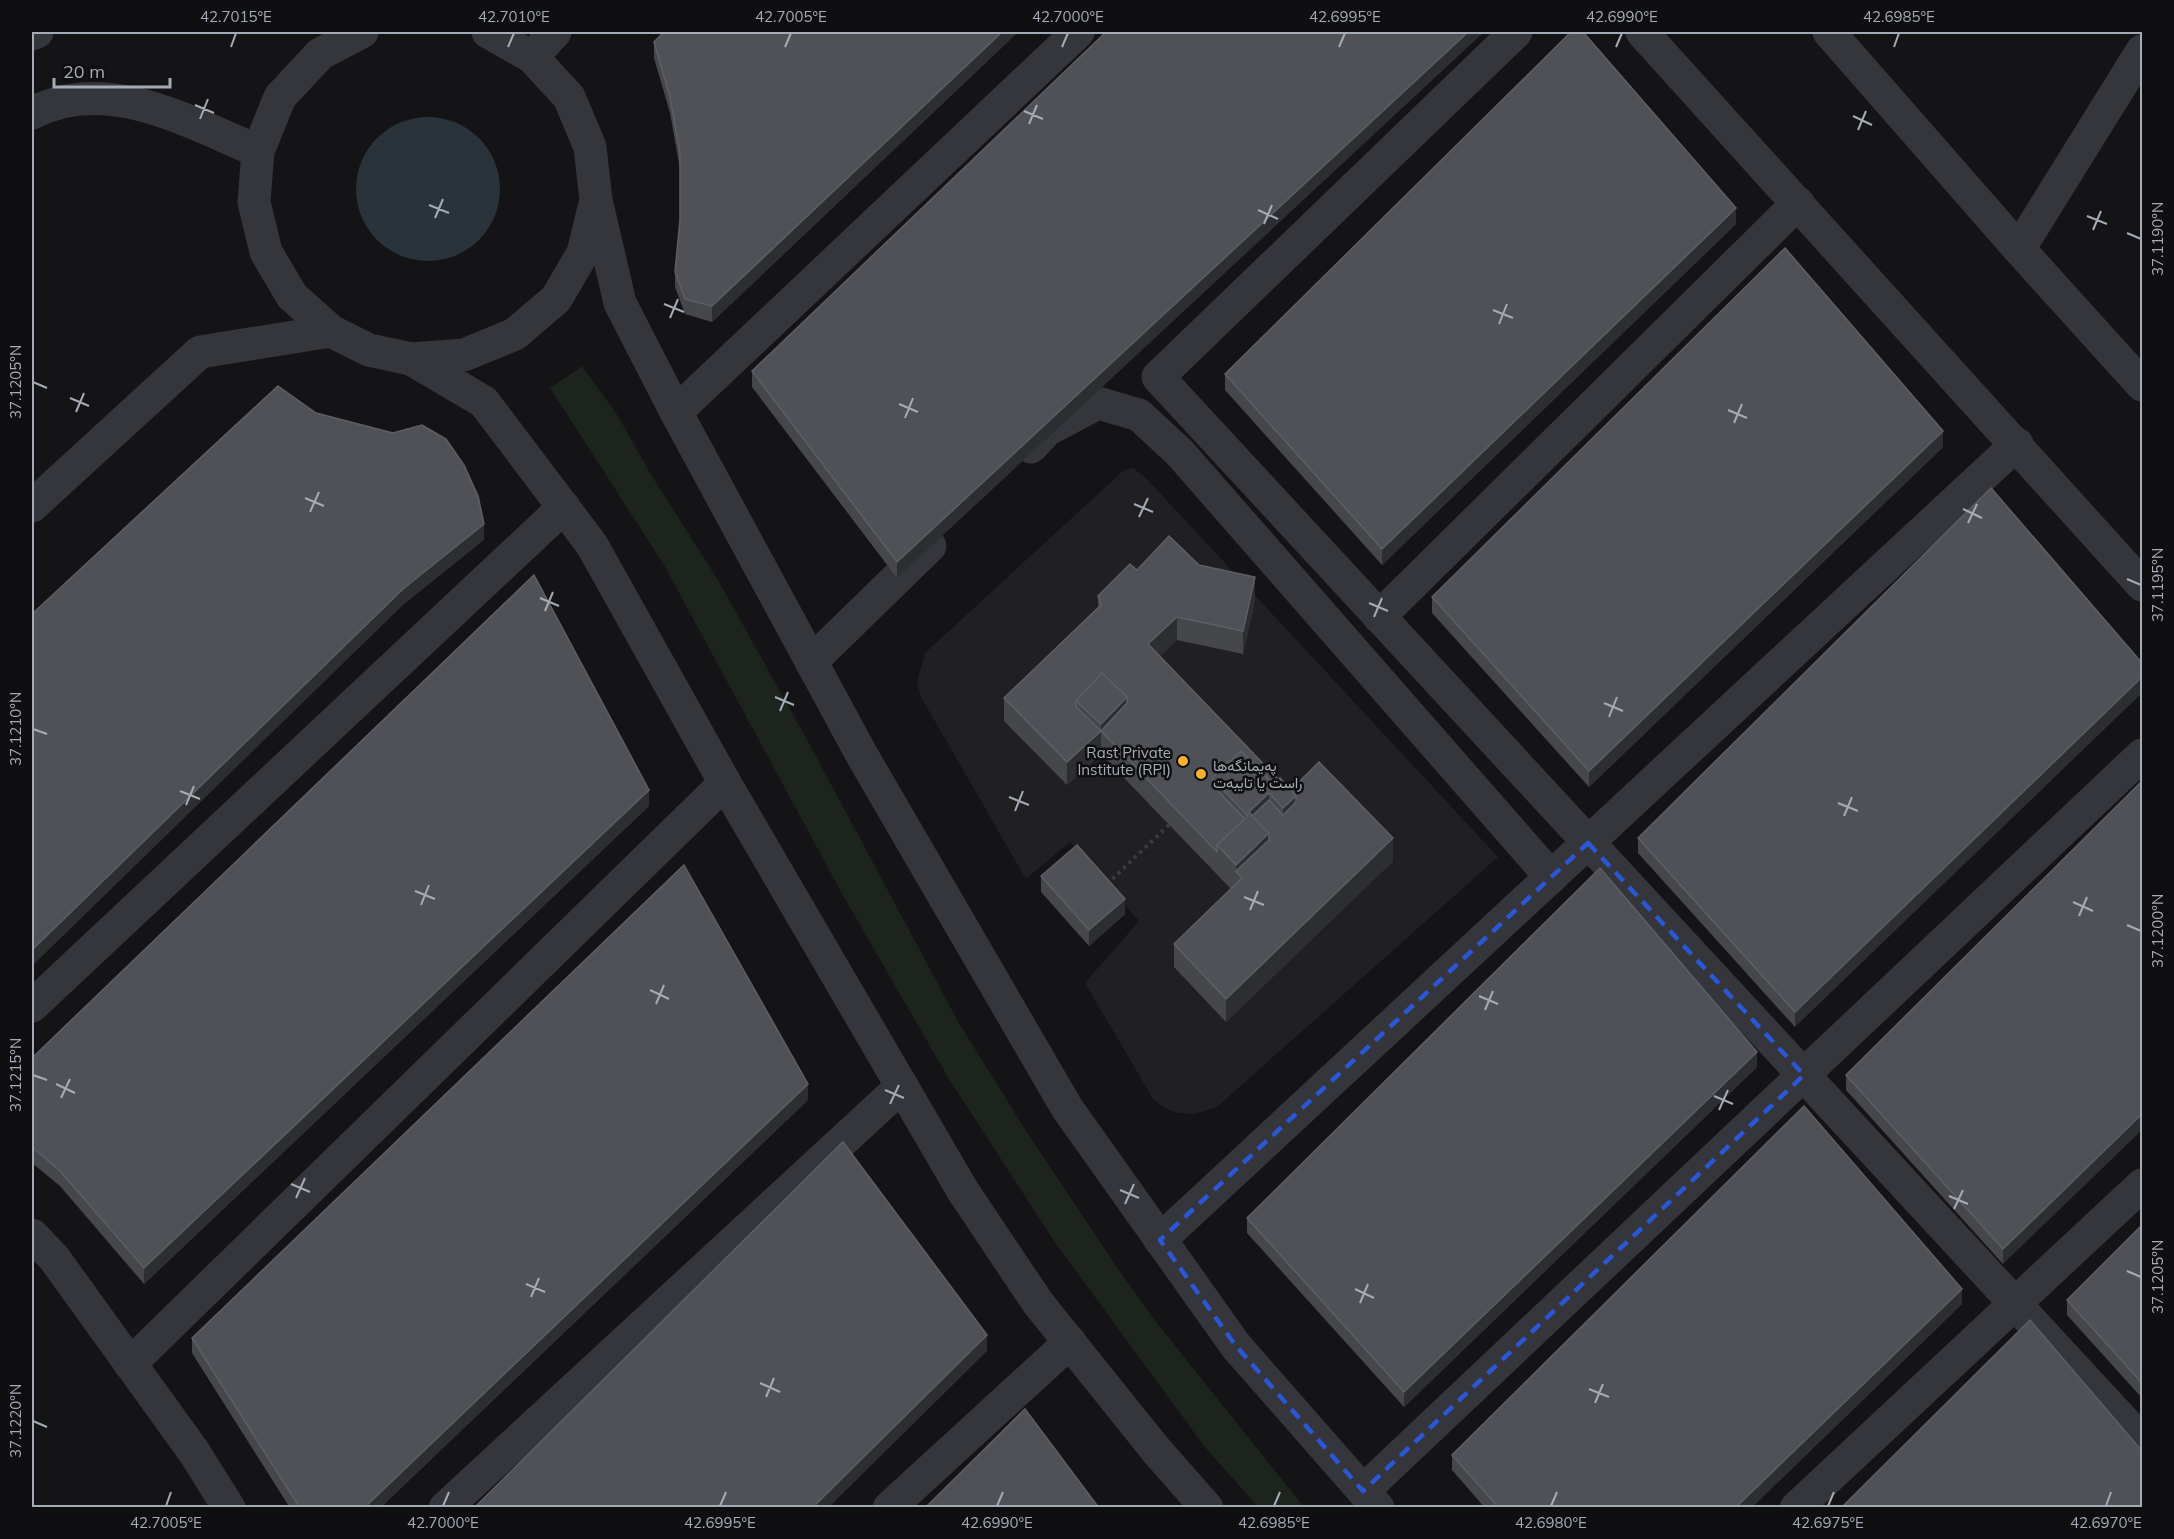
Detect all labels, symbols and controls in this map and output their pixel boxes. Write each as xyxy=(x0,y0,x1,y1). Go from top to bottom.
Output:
text: 42.7015°E xyxy=(200,7,272,26)
text: 42.7010°E xyxy=(478,7,550,26)
text: 42.7005°E xyxy=(755,7,827,26)
text: 42.7000°E xyxy=(1032,7,1104,26)
text: 42.6995°E xyxy=(1309,7,1381,26)
text: 42.6990°E xyxy=(1586,7,1658,26)
text: 42.6985°E xyxy=(1863,7,1935,26)
scale bar xyxy=(54,51,170,89)
text: 20 m xyxy=(63,60,105,83)
text: 37.1190°N xyxy=(2148,202,2167,276)
text: 37.1205°N xyxy=(6,345,25,419)
text: 37.1195°N xyxy=(2148,548,2167,622)
text: 37.1210°N xyxy=(6,692,25,766)
place label: Rast Private Institute (RPI) xyxy=(1077,743,1171,779)
marker: Rast Private Institute (RPI) xyxy=(1176,754,1190,768)
place label: پەیمانگەها راست یا تایبەت xyxy=(1213,756,1302,792)
marker: پەیمانگەها راست یا تایبەت xyxy=(1194,767,1208,781)
text: 37.1200°N xyxy=(2148,894,2167,968)
text: 37.1215°N xyxy=(6,1038,25,1112)
text: 37.1205°N xyxy=(2148,1240,2167,1314)
text: 37.1220°N xyxy=(6,1384,25,1458)
text: 42.7005°E xyxy=(130,1513,202,1532)
text: 42.7000°E xyxy=(407,1513,479,1532)
text: 42.6995°E xyxy=(684,1513,756,1532)
text: 42.6990°E xyxy=(961,1513,1033,1532)
text: 42.6985°E xyxy=(1238,1513,1310,1532)
text: 42.6980°E xyxy=(1515,1513,1587,1532)
text: 42.6975°E xyxy=(1792,1513,1864,1532)
text: 42.6970°E xyxy=(2070,1513,2142,1532)

